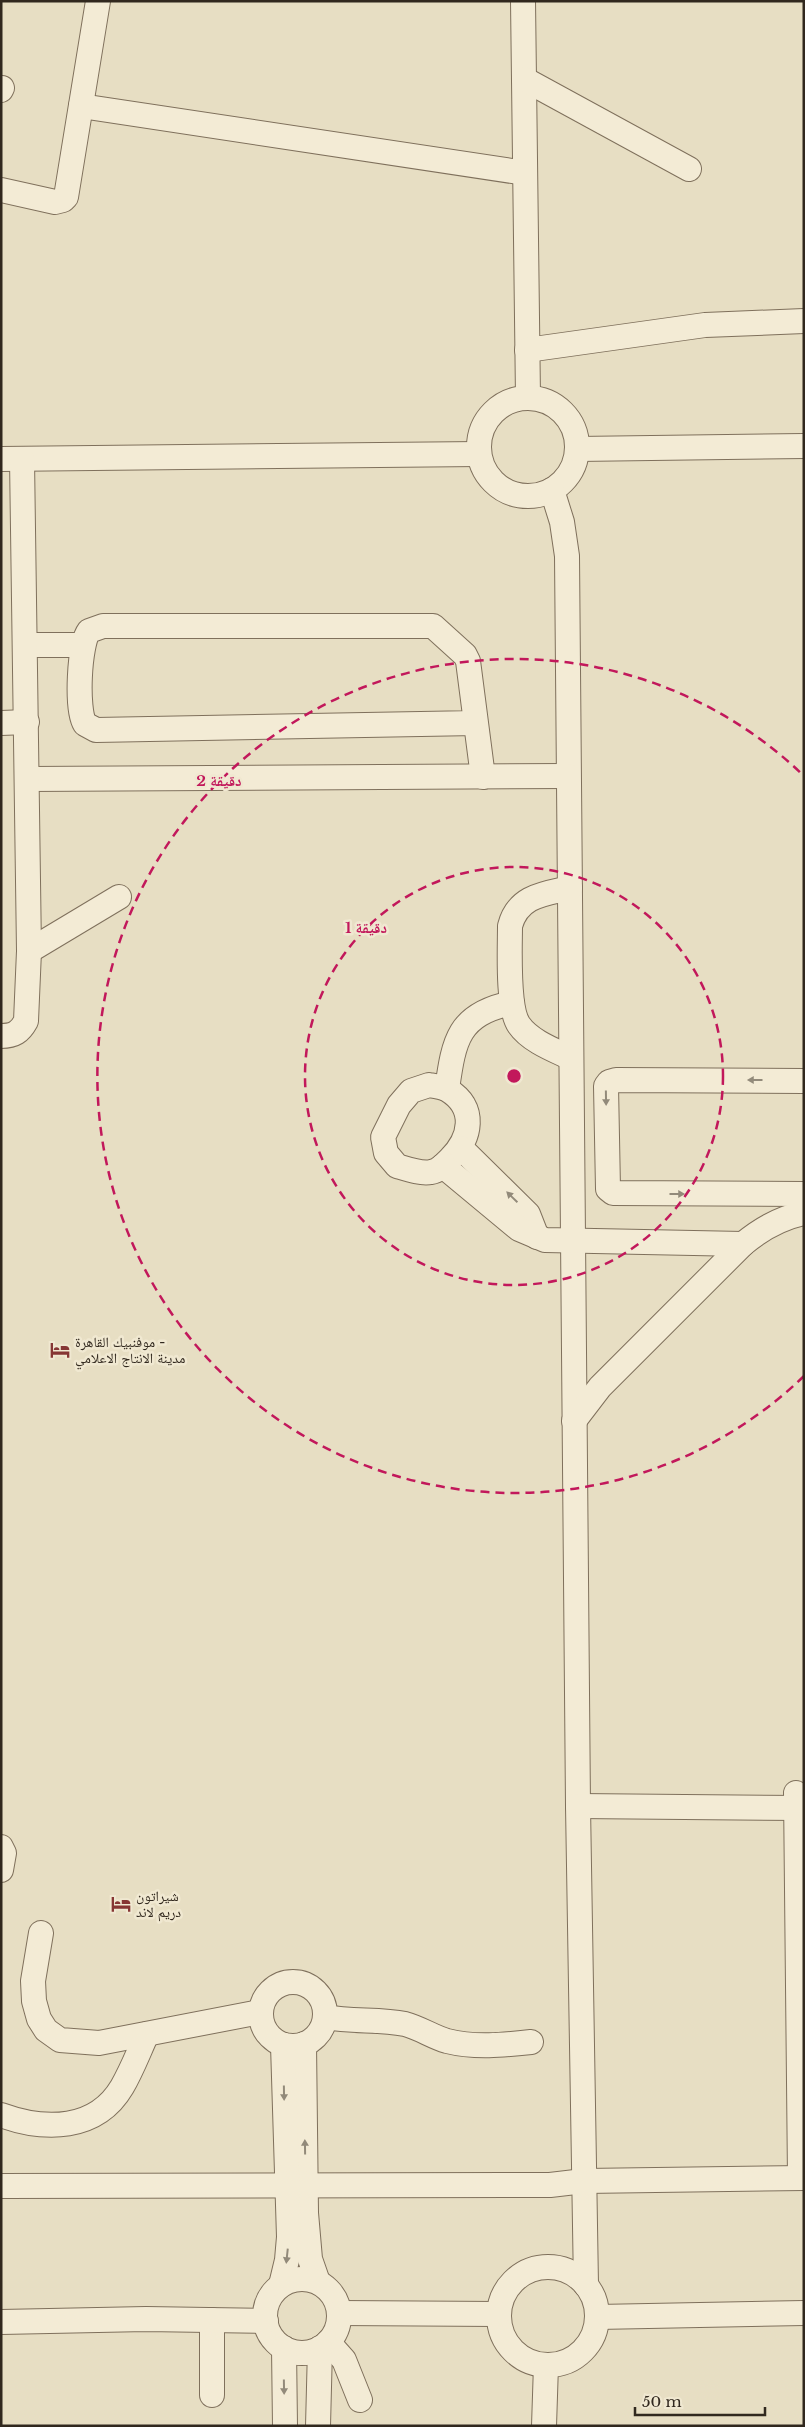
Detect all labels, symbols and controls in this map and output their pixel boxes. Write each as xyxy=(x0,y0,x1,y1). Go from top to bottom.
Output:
text: 2 دقيقة xyxy=(196,771,242,790)
text: 1 دقيقة xyxy=(345,918,387,937)
centre of rings xyxy=(505,1067,523,1085)
one-way arrow xyxy=(747,1076,763,1084)
one-way arrow xyxy=(603,1090,611,1106)
one-way arrow xyxy=(670,1190,686,1198)
one-way arrow xyxy=(506,1191,518,1203)
place label: موفنبيك القاهرة - مدينة الانتاج الاعلامي xyxy=(75,1333,185,1370)
hotel icon: موفنبيك القاهرة - مدينة الانتاج الاعلامي xyxy=(49,1339,71,1361)
place label: شيراتون دريم لاند xyxy=(136,1887,181,1922)
hotel icon: شيراتون دريم لاند xyxy=(110,1893,132,1915)
one-way arrow xyxy=(281,2086,289,2102)
one-way arrow xyxy=(301,2139,309,2155)
one-way arrow xyxy=(283,2248,291,2264)
one-way arrow xyxy=(280,2379,288,2395)
scale bar xyxy=(635,2384,765,2416)
text: 50 m xyxy=(642,2392,682,2411)

